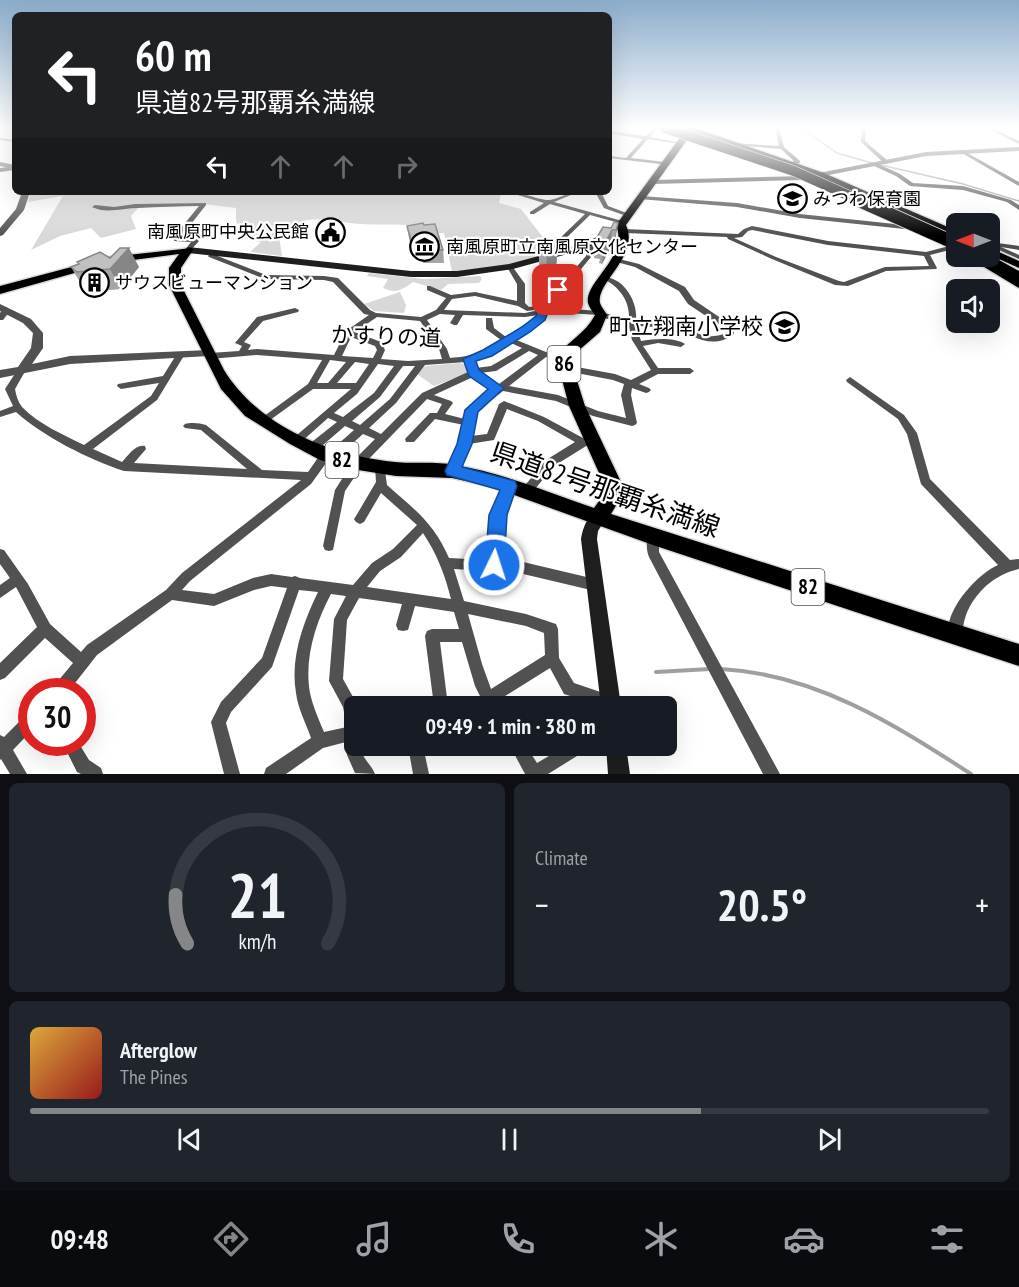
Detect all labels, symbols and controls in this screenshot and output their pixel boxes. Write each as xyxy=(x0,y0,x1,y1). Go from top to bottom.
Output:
text: 60 m xyxy=(135,28,212,83)
icon: left xyxy=(36,36,114,114)
text: 県道82号那覇糸満線 xyxy=(135,85,375,119)
icon: left xyxy=(201,150,234,183)
icon: ahead xyxy=(264,150,297,183)
icon: ahead xyxy=(327,150,360,183)
icon: right xyxy=(390,150,423,183)
school or university icon: みつわ保育園 xyxy=(776,183,808,215)
place label: みつわ保育園 xyxy=(813,187,921,210)
north arrow xyxy=(946,213,1000,267)
map controls xyxy=(946,213,1000,333)
public building icon: 南風原町中央公民館 xyxy=(314,216,346,248)
place label: 南風原町中央公民館 xyxy=(147,220,309,243)
museum icon: 南風原町立南風原文化センター xyxy=(409,231,441,263)
place label: 南風原町立南風原文化センター xyxy=(446,235,698,258)
pin xyxy=(532,264,583,315)
building icon: サウスビューマンション xyxy=(78,267,110,299)
place label: サウスビューマンション xyxy=(115,271,313,294)
icon: arrive xyxy=(541,273,574,306)
button: sound xyxy=(946,279,1000,333)
school or university icon: 町立翔南小学校 xyxy=(768,310,800,342)
place label: 町立翔南小学校 xyxy=(609,312,763,340)
street label: かすりの道 xyxy=(331,320,441,352)
road number: 86 xyxy=(548,346,580,382)
street label: 県道82号那覇糸満線 xyxy=(486,434,724,544)
road number: 82 xyxy=(326,442,358,478)
position arrow xyxy=(462,533,526,597)
road number: 82 xyxy=(792,569,824,605)
speed limit sign: 30 xyxy=(18,678,96,756)
text: 09:49 · 1 min · 380 m xyxy=(425,712,596,740)
text: Climate xyxy=(535,845,588,871)
text: 21 xyxy=(227,854,287,935)
text: 20.5° xyxy=(717,875,807,933)
text: − xyxy=(535,883,549,926)
text: + xyxy=(975,883,989,926)
text: km/h xyxy=(238,928,276,956)
text: Afterglow xyxy=(120,1036,197,1064)
text: The Pines xyxy=(120,1064,187,1090)
icon: previous xyxy=(173,1123,206,1156)
icon: pause xyxy=(493,1123,526,1156)
icon: next xyxy=(813,1123,846,1156)
icon: directions xyxy=(210,1218,252,1260)
icon: music xyxy=(353,1218,395,1260)
icon: phone xyxy=(497,1218,539,1260)
icon: climate xyxy=(640,1218,682,1260)
icon: car xyxy=(783,1218,825,1260)
icon: filters xyxy=(926,1218,968,1260)
text: 09:48 xyxy=(51,1222,109,1256)

